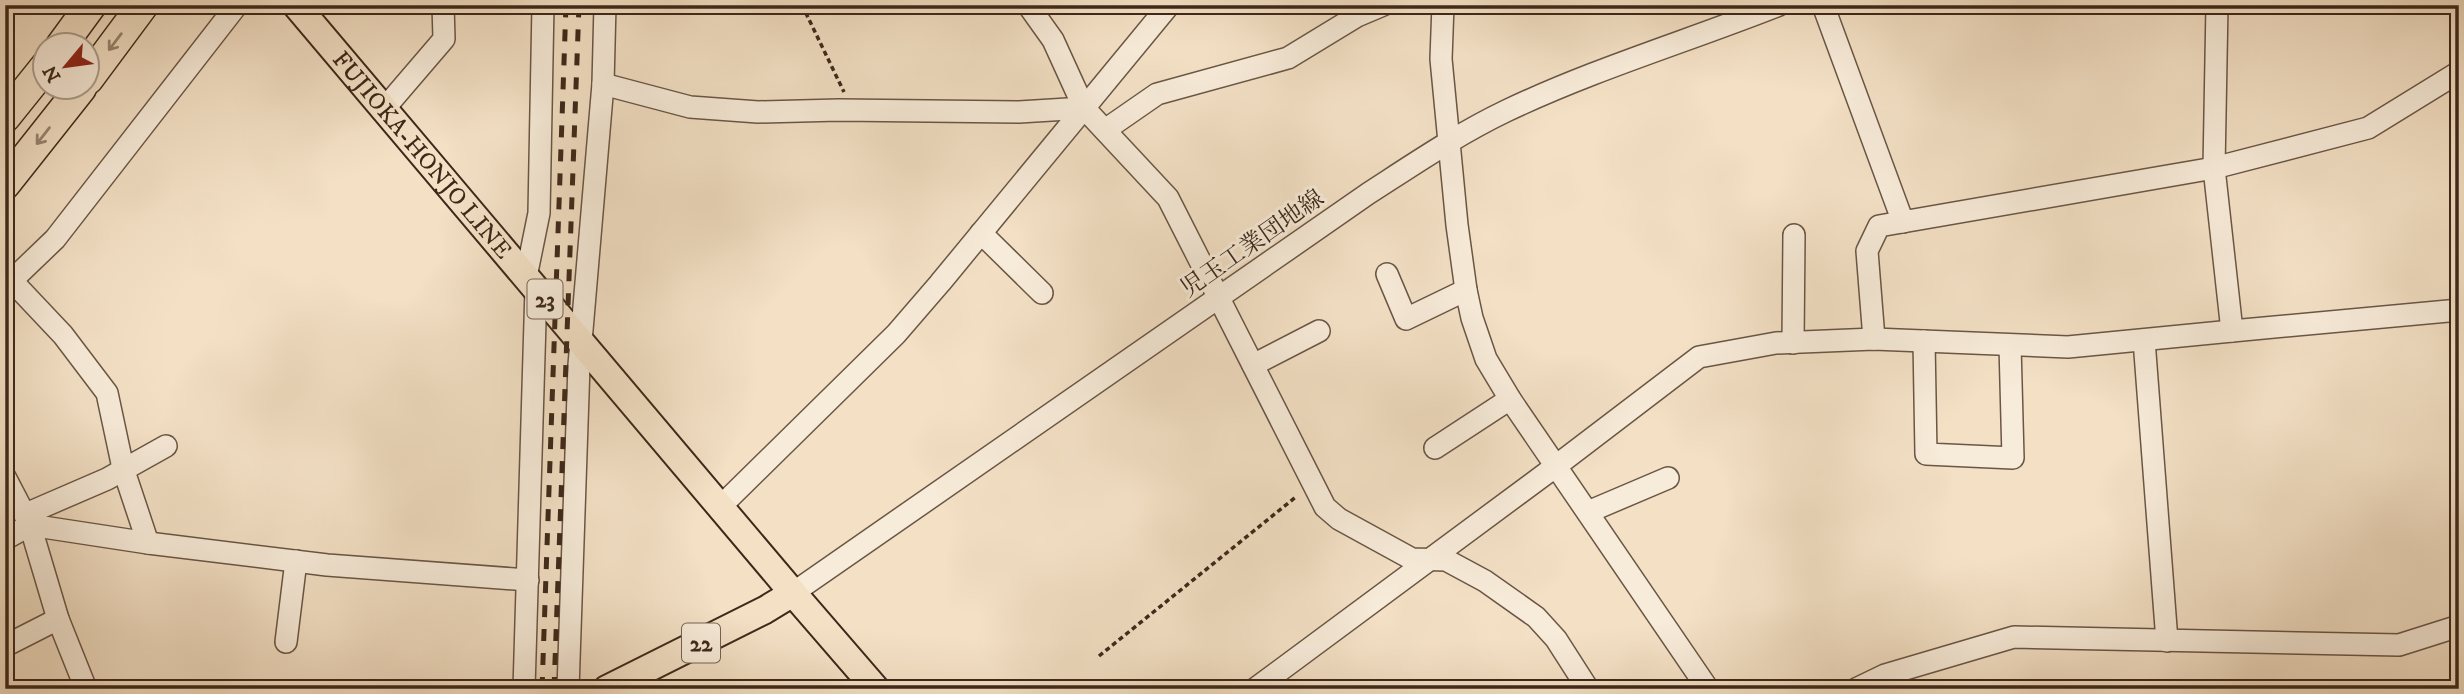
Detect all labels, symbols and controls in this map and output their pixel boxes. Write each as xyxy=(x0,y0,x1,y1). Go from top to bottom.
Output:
north arrow xyxy=(32,32,102,102)
one-way arrow xyxy=(108,32,123,51)
street label: FUJIOKA-HONJO LINE xyxy=(325,45,518,265)
text: N xyxy=(38,61,66,86)
one-way arrow xyxy=(35,126,50,144)
street label: 児玉工業団地線 xyxy=(1175,183,1330,304)
road number: 23 xyxy=(528,280,562,318)
road number: 22 xyxy=(682,624,720,663)

